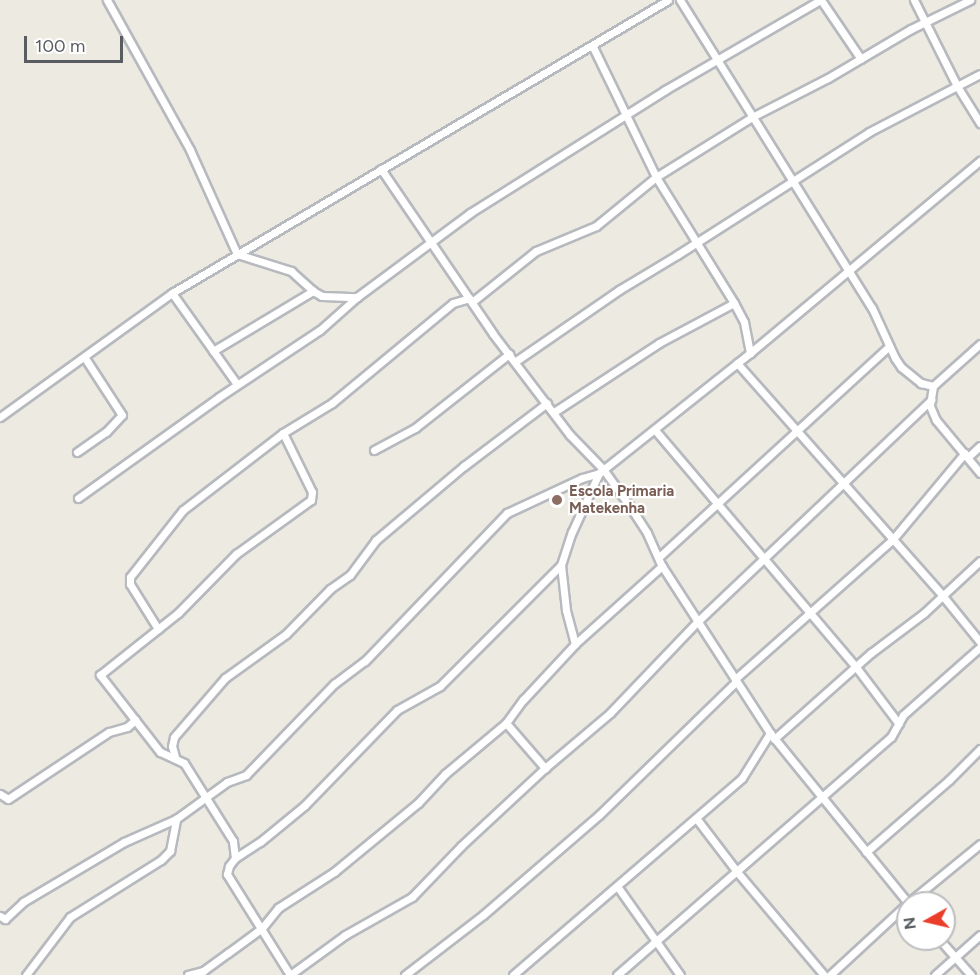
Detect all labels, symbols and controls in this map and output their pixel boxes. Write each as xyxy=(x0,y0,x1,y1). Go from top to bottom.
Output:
scale bar xyxy=(27,24,126,62)
text: 100 m xyxy=(35,35,85,57)
place label: Escola Primaria Matekenha xyxy=(569,482,674,517)
marker: Escola Primaria Matekenha xyxy=(550,493,564,507)
north arrow xyxy=(896,891,956,951)
text: N xyxy=(899,916,920,931)

